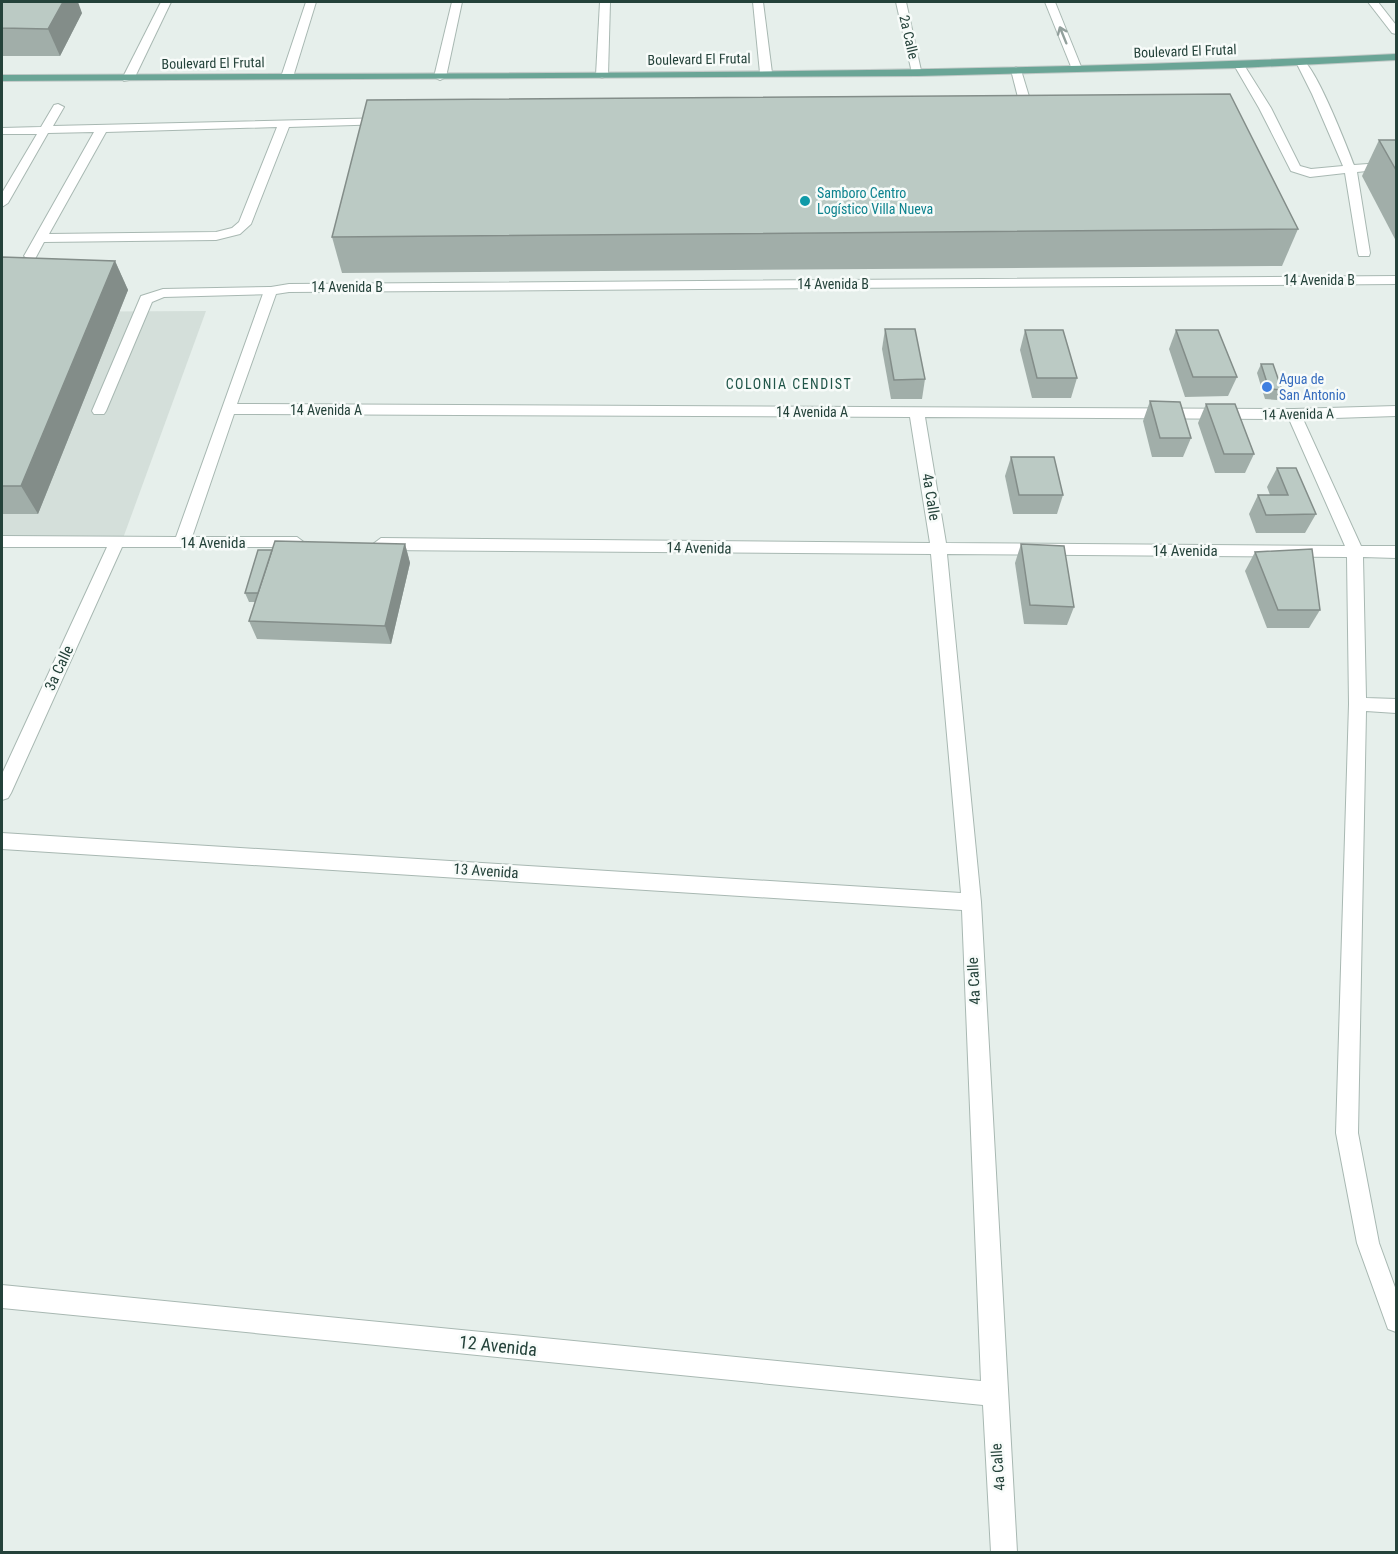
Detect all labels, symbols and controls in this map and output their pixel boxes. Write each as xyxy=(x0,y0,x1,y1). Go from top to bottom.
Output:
street label: 2a Calle xyxy=(896,14,922,61)
one-way arrow xyxy=(1057,27,1068,45)
street label: Boulevard El Frutal xyxy=(1133,41,1237,61)
street label: Boulevard El Frutal xyxy=(647,50,751,68)
street label: Boulevard El Frutal xyxy=(161,54,265,72)
place label: Samboro Centro Logístico Villa Nueva xyxy=(817,185,933,217)
marker: Samboro Centro Logístico Villa Nueva xyxy=(798,194,812,208)
street label: 14 Avenida B xyxy=(1283,272,1355,288)
street label: 14 Avenida B xyxy=(797,276,869,292)
street label: 14 Avenida B xyxy=(311,279,383,295)
place label: Agua de San Antonio xyxy=(1279,371,1346,403)
district label: COLONIA CENDIST xyxy=(726,376,852,392)
marker: Agua de San Antonio xyxy=(1260,380,1274,394)
street label: 14 Avenida A xyxy=(290,402,362,418)
street label: 14 Avenida A xyxy=(776,404,848,420)
street label: 14 Avenida A xyxy=(1262,405,1334,423)
street label: 4a Calle xyxy=(918,472,944,522)
street label: 14 Avenida xyxy=(180,534,246,552)
street label: 14 Avenida xyxy=(666,538,732,558)
street label: 14 Avenida xyxy=(1152,542,1218,560)
street label: 3a Calle xyxy=(41,643,77,693)
street label: 13 Avenida xyxy=(453,860,519,882)
street label: 4a Calle xyxy=(964,957,984,1005)
street label: 12 Avenida xyxy=(458,1331,538,1360)
street label: 4a Calle xyxy=(987,1443,1009,1491)

